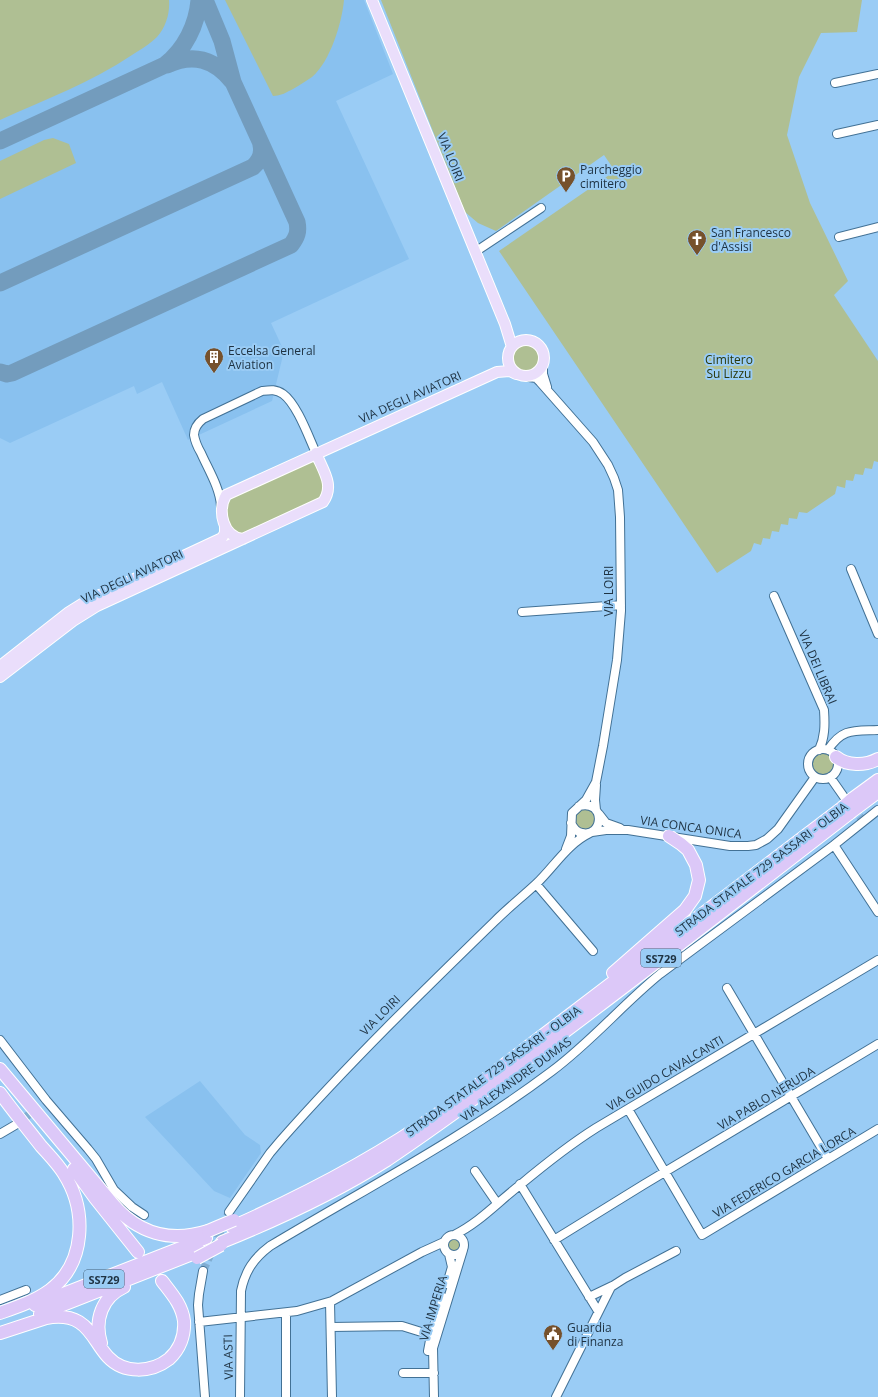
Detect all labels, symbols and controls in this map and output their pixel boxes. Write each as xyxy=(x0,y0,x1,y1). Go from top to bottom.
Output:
street label: VIA LOIRI xyxy=(434,130,468,184)
place label: Parcheggio cimitero xyxy=(580,161,642,192)
parking icon: Parcheggio cimitero xyxy=(555,165,577,193)
place label: San Francesco d'Assisi xyxy=(711,224,791,255)
church icon: San Francesco d'Assisi xyxy=(686,228,708,256)
place label: Eccelsa General Aviation xyxy=(228,342,316,373)
building icon: Eccelsa General Aviation xyxy=(203,346,225,374)
park label: Cimitero Su Lizzu xyxy=(705,351,753,382)
street label: VIA DEGLI AVIATORI xyxy=(356,367,464,427)
street label: VIA DEGLI AVIATORI xyxy=(78,545,186,607)
street label: VIA LOIRI xyxy=(600,566,617,616)
street label: VIA DEI LIBRAI xyxy=(795,627,841,707)
street label: STRADA STATALE 729 SASSARI - OLBIA xyxy=(671,798,851,940)
street label: VIA CONCA ONICA xyxy=(639,811,743,843)
road number: SS729 xyxy=(641,949,681,967)
street label: VIA LOIRI xyxy=(356,991,404,1039)
street label: STRADA STATALE 729 SASSARI - OLBIA xyxy=(402,1001,584,1140)
street label: VIA GUIDO CAVALCANTI xyxy=(603,1031,727,1115)
street label: VIA ALEXANDRE DUMAS xyxy=(457,1033,575,1125)
street label: VIA PABLO NERUDA xyxy=(714,1062,818,1134)
street label: VIA FEDERICO GARCIA LORCA xyxy=(709,1122,859,1221)
road number: SS729 xyxy=(84,1270,124,1288)
street label: VIA IMPERIA xyxy=(415,1273,451,1343)
place label: Guardia di Finanza xyxy=(567,1319,623,1350)
public building icon: Guardia di Finanza xyxy=(542,1323,564,1351)
street label: VIA ASTI xyxy=(219,1334,237,1380)

